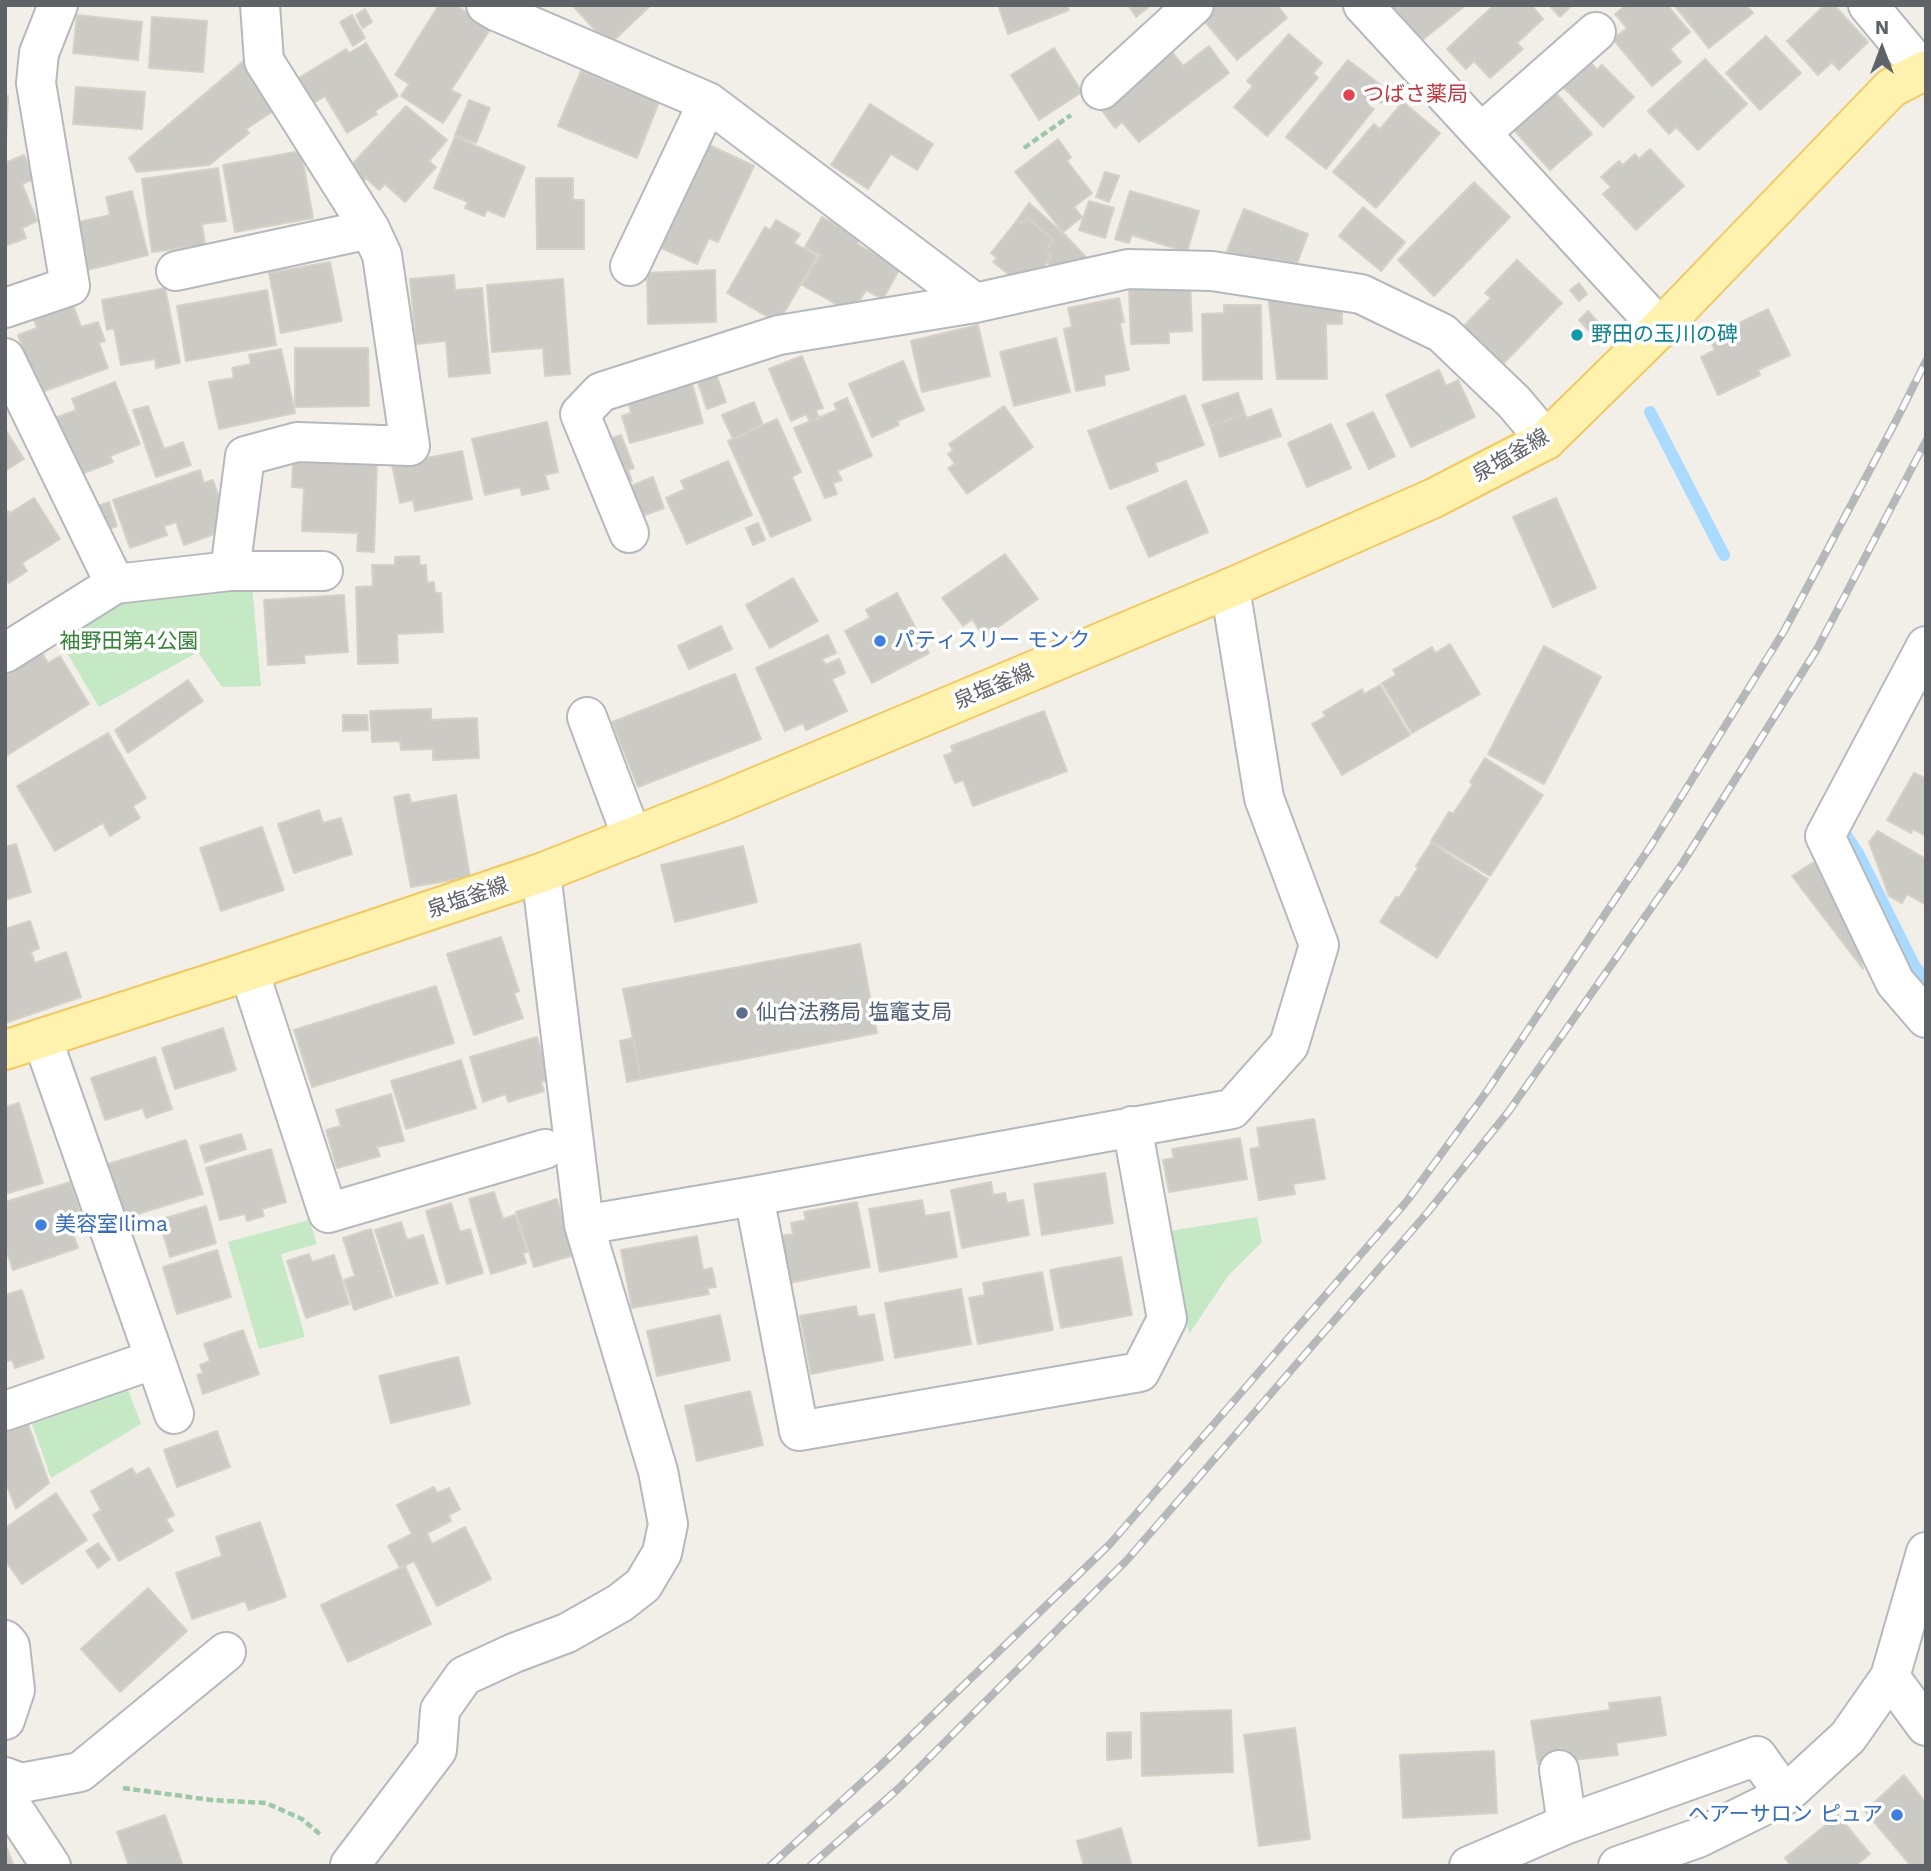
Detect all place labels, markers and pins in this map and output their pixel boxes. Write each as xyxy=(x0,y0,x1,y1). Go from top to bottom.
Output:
place label: つばさ薬局 xyxy=(1363,82,1468,108)
marker: つばさ薬局 xyxy=(1341,87,1357,103)
place label: 野田の玉川の碑 xyxy=(1591,322,1738,348)
marker: 野田の玉川の碑 xyxy=(1569,327,1585,343)
place label: パティスリー モンク xyxy=(894,628,1090,654)
marker: パティスリー モンク xyxy=(872,633,888,649)
place label: 仙台法務局 塩竈支局 xyxy=(756,1000,952,1026)
marker: 仙台法務局 塩竈支局 xyxy=(734,1005,750,1021)
place label: 美容室Ilima xyxy=(55,1212,168,1238)
marker: 美容室Ilima xyxy=(33,1217,49,1233)
place label: ヘアーサロン ピュア xyxy=(1688,1802,1883,1828)
marker: ヘアーサロン ピュア xyxy=(1889,1807,1905,1823)

